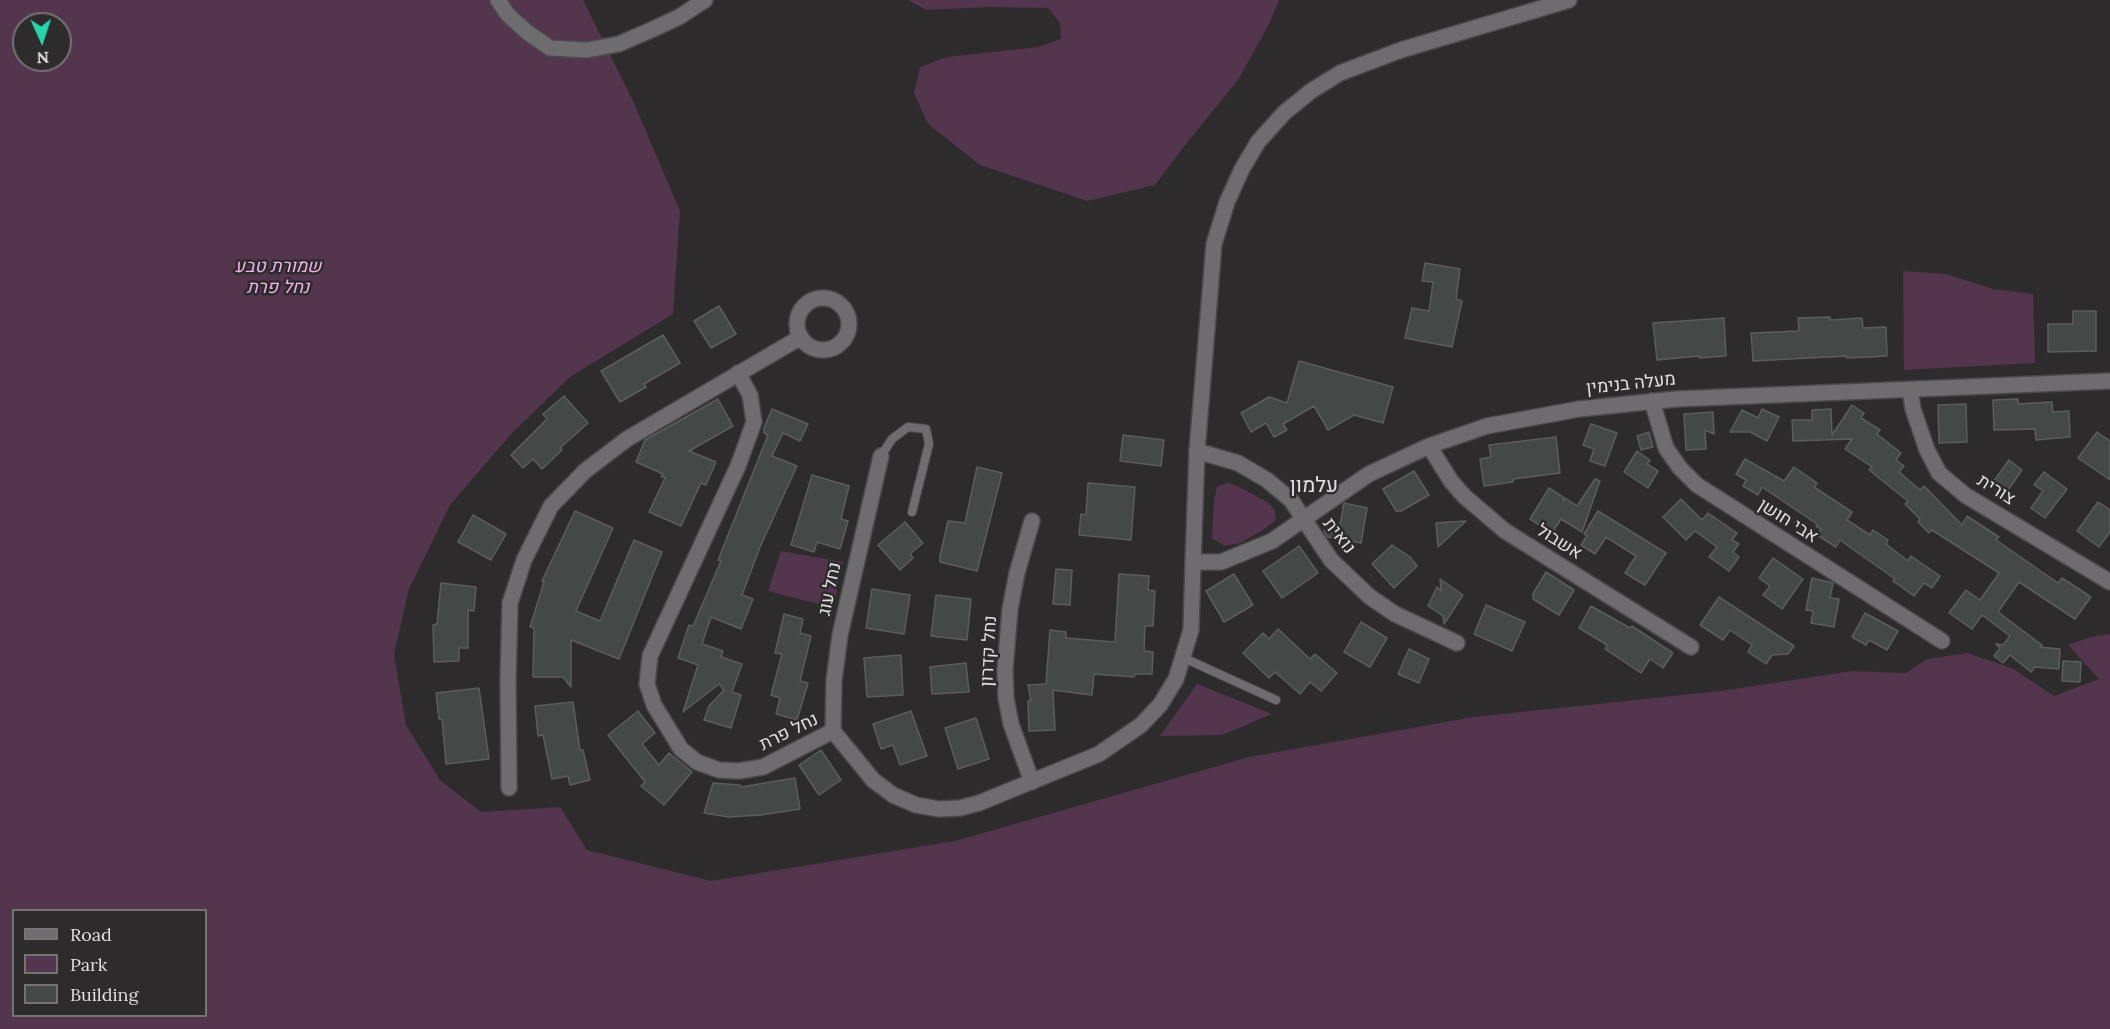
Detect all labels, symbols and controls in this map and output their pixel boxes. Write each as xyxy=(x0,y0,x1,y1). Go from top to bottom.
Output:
north arrow xyxy=(12,12,72,72)
text: N xyxy=(36,48,50,68)
park label: שמורת טבע נחל פרת xyxy=(235,256,321,298)
street label: מעלה בנימין xyxy=(1585,369,1677,399)
street label: צורית xyxy=(1973,470,2019,510)
district label: עלמון xyxy=(1290,473,1338,499)
street label: אבי חושן xyxy=(1754,494,1822,548)
street label: נואית xyxy=(1318,514,1360,558)
street label: אשבול xyxy=(1532,520,1586,564)
street label: נחל עוג xyxy=(814,560,846,618)
street label: נחל קדרון xyxy=(976,615,1002,687)
street label: נחל פרת xyxy=(756,709,822,755)
legend xyxy=(12,909,207,1017)
text: Road xyxy=(70,923,112,946)
text: Park xyxy=(70,953,107,976)
text: Building xyxy=(70,983,138,1006)

